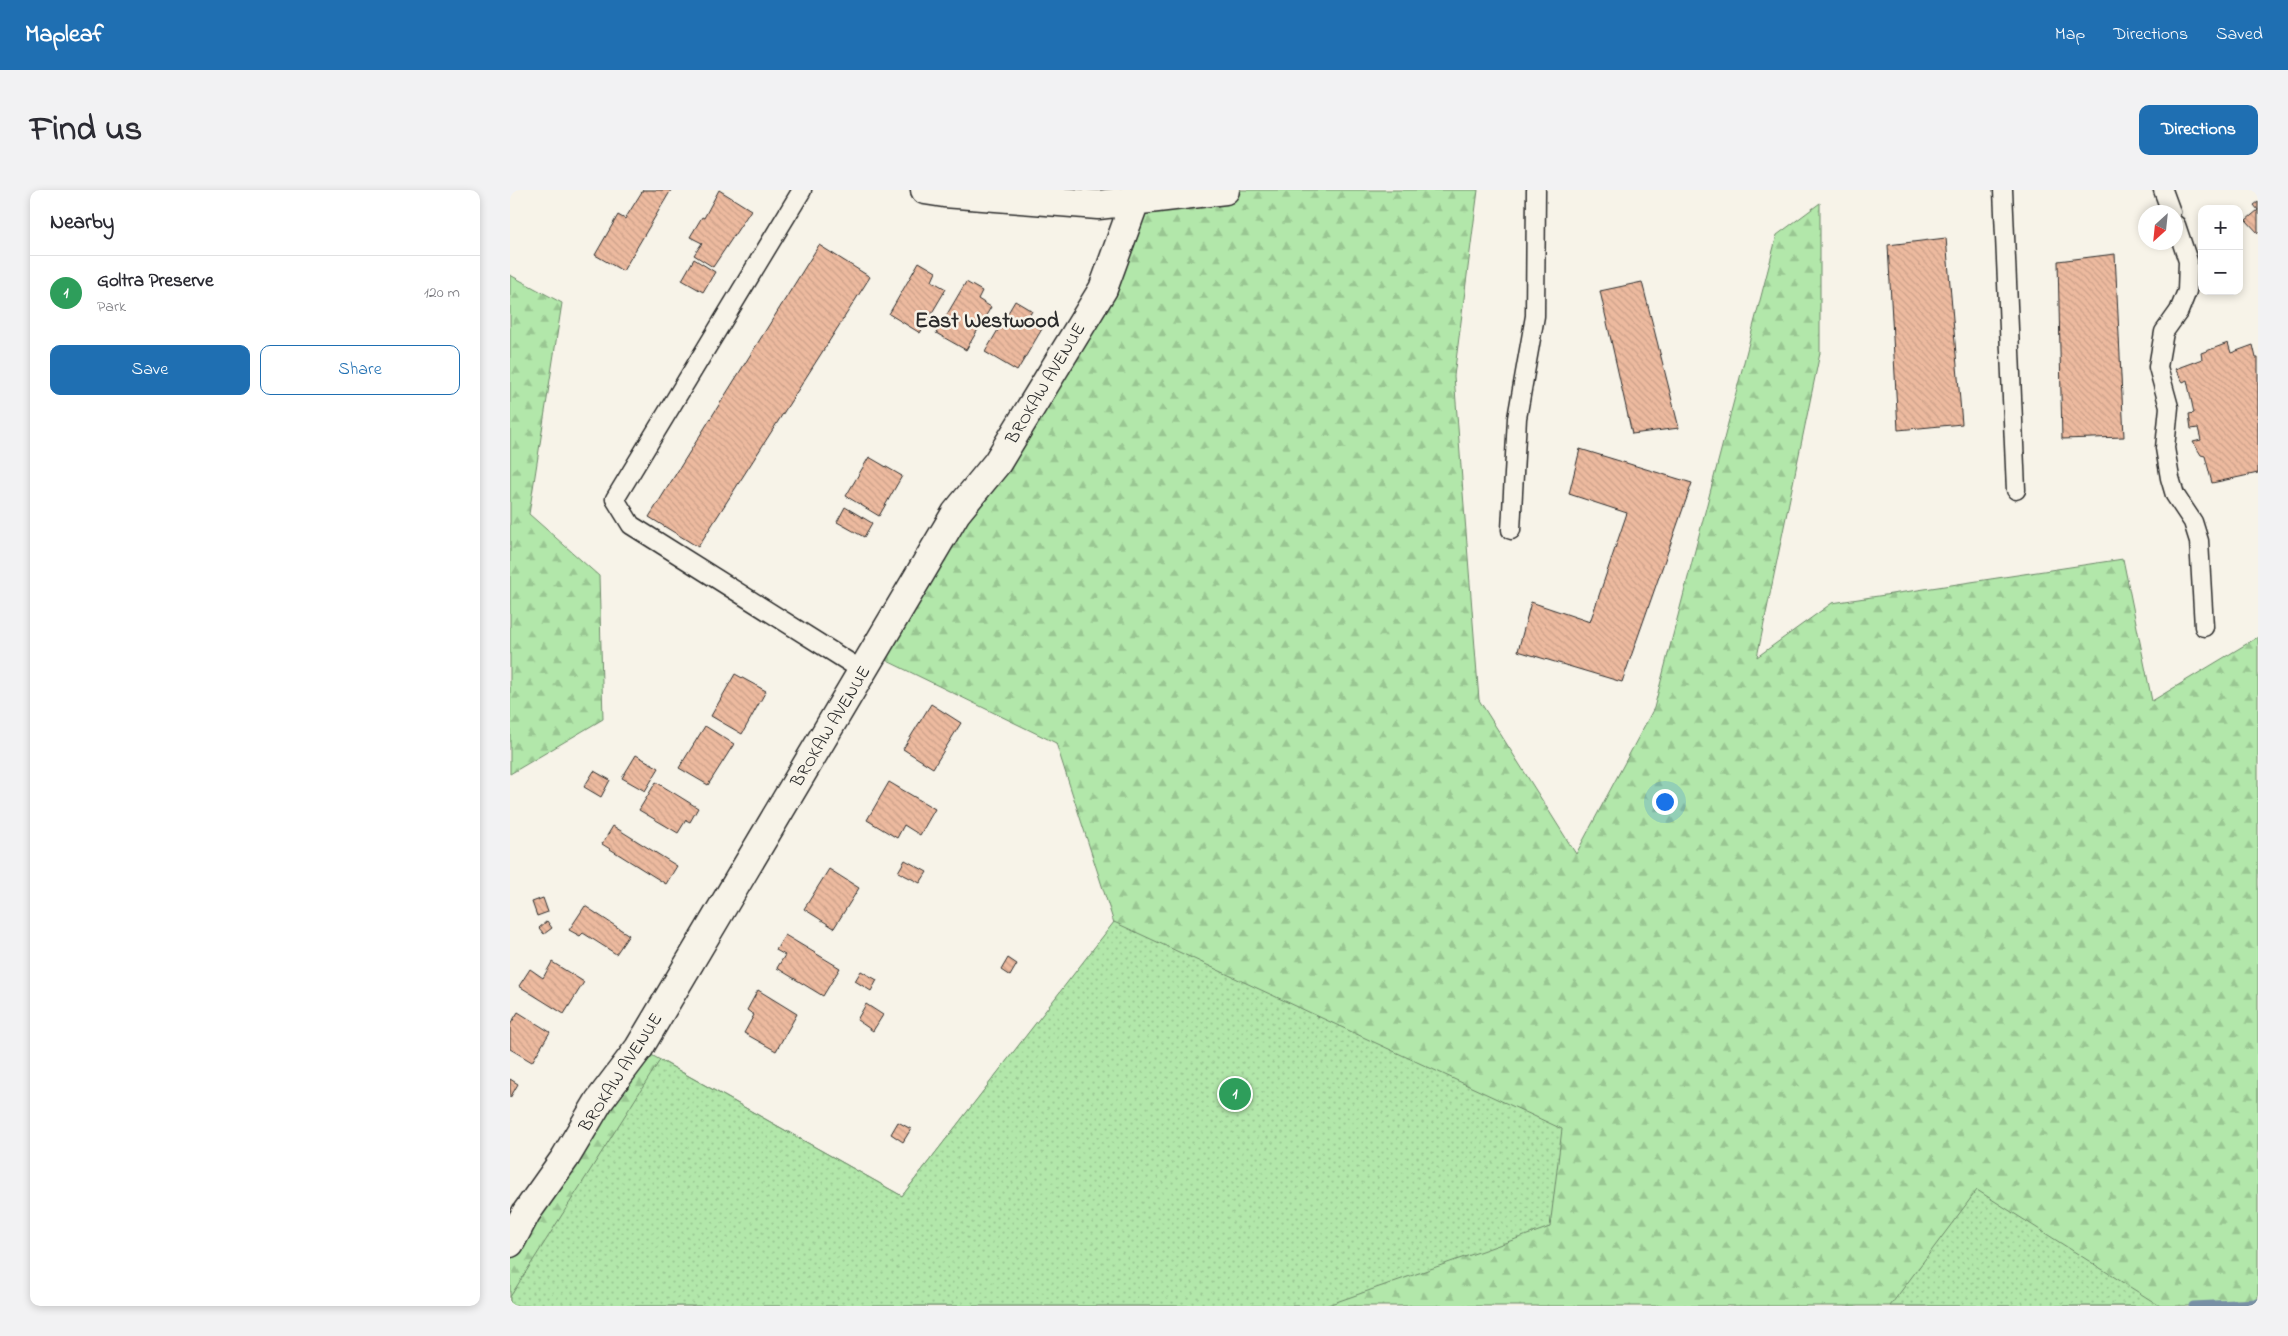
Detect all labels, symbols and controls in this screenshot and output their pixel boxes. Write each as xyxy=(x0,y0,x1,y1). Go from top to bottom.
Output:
text: Mapleaf xyxy=(25,18,104,53)
text: Map xyxy=(2055,22,2085,48)
text: Directions xyxy=(2113,22,2188,48)
text: Saved xyxy=(2216,22,2263,48)
text: Find us xyxy=(30,105,142,156)
button: Directions xyxy=(2139,105,2258,155)
north arrow xyxy=(2138,205,2183,250)
map controls xyxy=(2198,205,2243,295)
button: + xyxy=(2198,205,2243,250)
text: Nearby xyxy=(50,208,114,238)
button: − xyxy=(2198,250,2243,295)
text: Goltra Preserve xyxy=(97,268,213,295)
text: 1 xyxy=(63,281,69,305)
text: 120 m xyxy=(424,281,460,305)
text: Park xyxy=(97,295,126,319)
district label: East Westwood xyxy=(915,306,1060,338)
street label: BROKAW AVENUE xyxy=(1000,318,1093,450)
button: Save xyxy=(50,345,250,395)
button: Share xyxy=(260,345,460,395)
street label: BROKAW AVENUE xyxy=(785,661,878,793)
your location xyxy=(1652,789,1678,815)
street label: BROKAW AVENUE xyxy=(573,1008,670,1139)
pin: 1 xyxy=(1219,1075,1251,1113)

